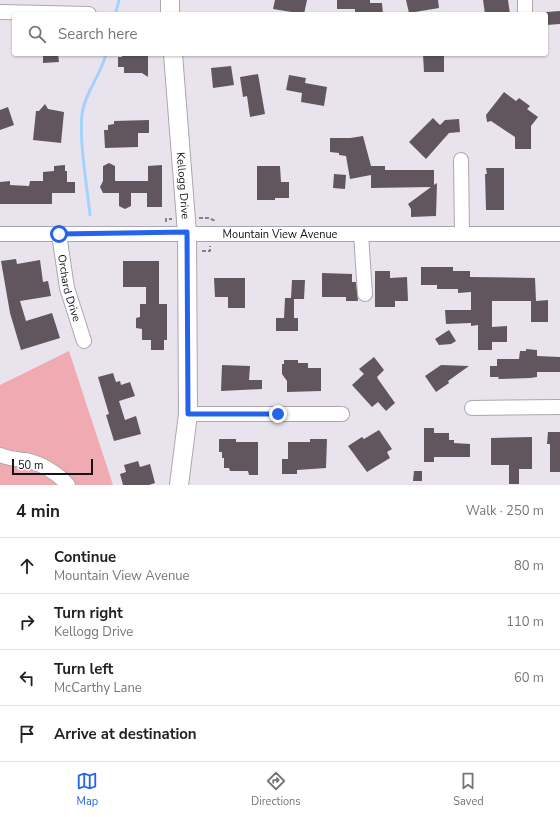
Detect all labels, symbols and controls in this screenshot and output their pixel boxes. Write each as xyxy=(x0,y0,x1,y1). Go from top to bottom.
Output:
search box xyxy=(12,12,548,56)
icon: search xyxy=(26,23,48,45)
text: Search here xyxy=(58,24,138,44)
street label: Kellogg Drive xyxy=(173,152,193,220)
route start xyxy=(50,225,68,243)
street label: Mountain View Avenue xyxy=(223,227,338,242)
street label: Orchard Drive xyxy=(55,253,85,324)
route end xyxy=(269,405,287,423)
scale bar xyxy=(12,457,93,476)
text: 50 m xyxy=(18,458,43,473)
text: 4 min xyxy=(16,500,60,523)
text: Walk · 250 m xyxy=(466,502,544,520)
text: Continue xyxy=(54,547,116,567)
icon: ahead xyxy=(16,555,38,577)
text: 80 m xyxy=(514,557,544,575)
text: Mountain View Avenue xyxy=(54,567,190,585)
text: Turn right xyxy=(54,603,123,623)
icon: right xyxy=(16,611,38,633)
text: 110 m xyxy=(506,613,544,631)
text: Kellogg Drive xyxy=(54,623,133,641)
text: Turn left xyxy=(54,659,113,679)
icon: left xyxy=(16,667,38,689)
text: 60 m xyxy=(514,669,544,687)
text: McCarthy Lane xyxy=(54,679,142,697)
icon: arrive xyxy=(16,723,38,745)
text: Arrive at destination xyxy=(54,724,197,744)
tab: Map xyxy=(76,770,98,809)
tab: Directions xyxy=(251,770,301,809)
tab: Saved xyxy=(453,770,484,809)

